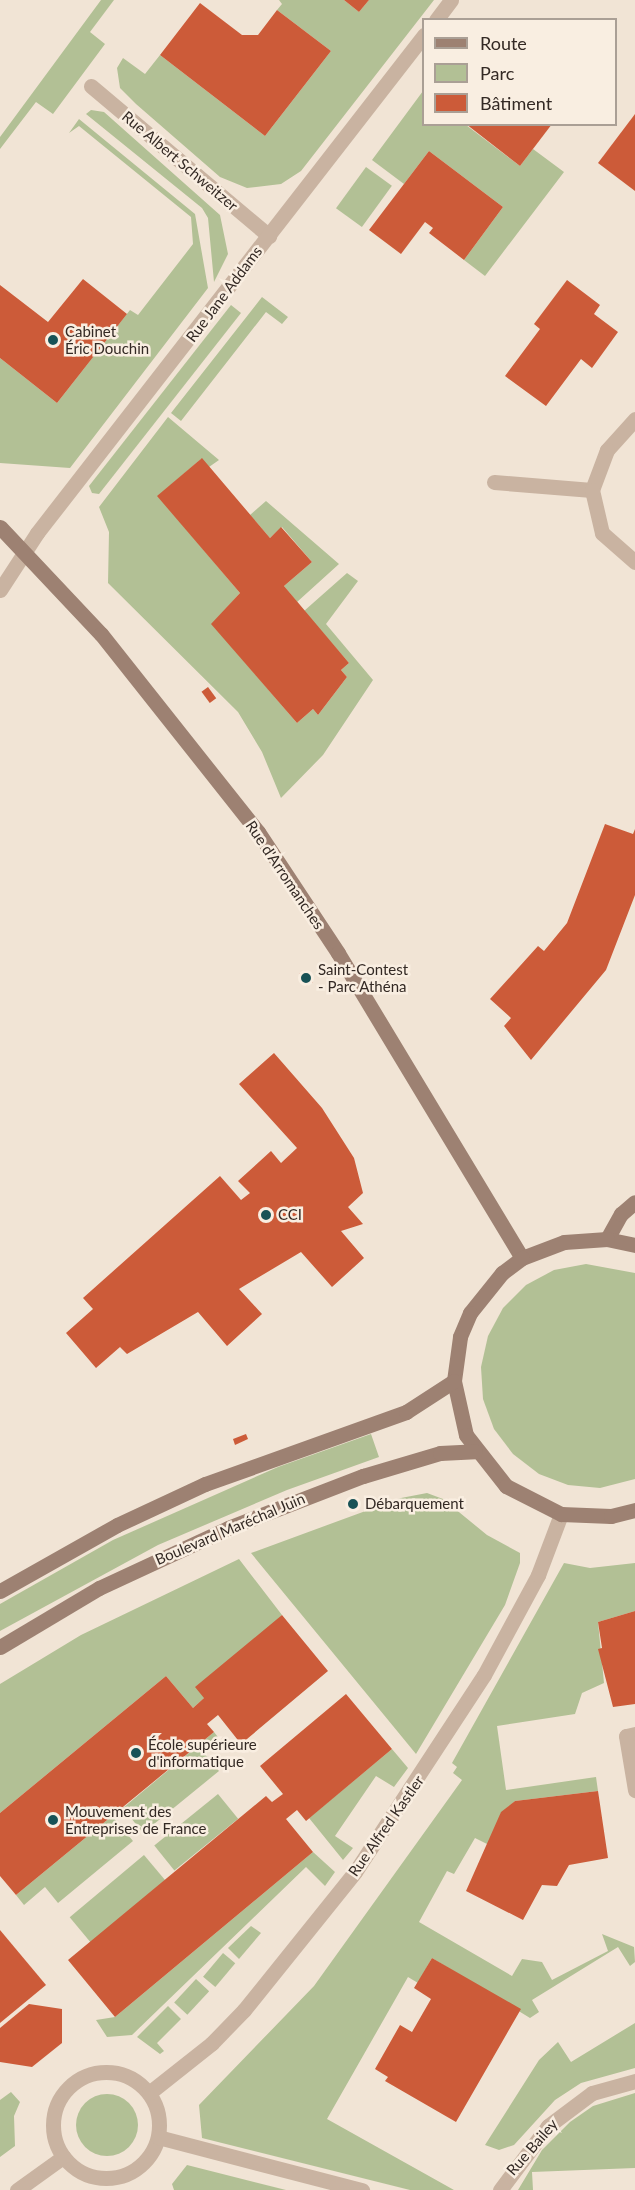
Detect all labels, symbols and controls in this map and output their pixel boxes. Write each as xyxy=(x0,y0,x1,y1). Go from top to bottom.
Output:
legend xyxy=(422,18,617,126)
text: Route xyxy=(480,32,527,54)
text: Parc xyxy=(480,62,514,84)
text: Bâtiment xyxy=(480,92,552,114)
street label: Rue Albert Schweitzer xyxy=(118,107,242,215)
street label: Rue Jane Addams xyxy=(182,242,266,346)
place label: Cabinet Éric Douchin xyxy=(65,322,149,357)
marker: Cabinet Éric Douchin xyxy=(46,333,60,347)
street label: Rue d'Arromanches xyxy=(242,817,328,933)
place label: Saint-Contest - Parc Athéna xyxy=(318,960,408,995)
marker: Saint-Contest - Parc Athéna xyxy=(299,971,313,985)
place label: CCI xyxy=(278,1206,302,1224)
marker: CCI xyxy=(259,1208,273,1222)
street label: Boulevard Maréchal Juin xyxy=(152,1489,308,1569)
place label: Débarquement xyxy=(365,1495,464,1513)
marker: Débarquement xyxy=(346,1497,360,1511)
place label: École supérieure d'informatique xyxy=(148,1735,257,1770)
marker: École supérieure d'informatique xyxy=(129,1746,143,1760)
street label: Rue Alfred Kastler xyxy=(344,1772,428,1880)
place label: Mouvement des Entreprises de France xyxy=(65,1802,206,1837)
marker: Mouvement des Entreprises de France xyxy=(46,1813,60,1827)
street label: Rue Bailey xyxy=(503,2115,561,2179)

